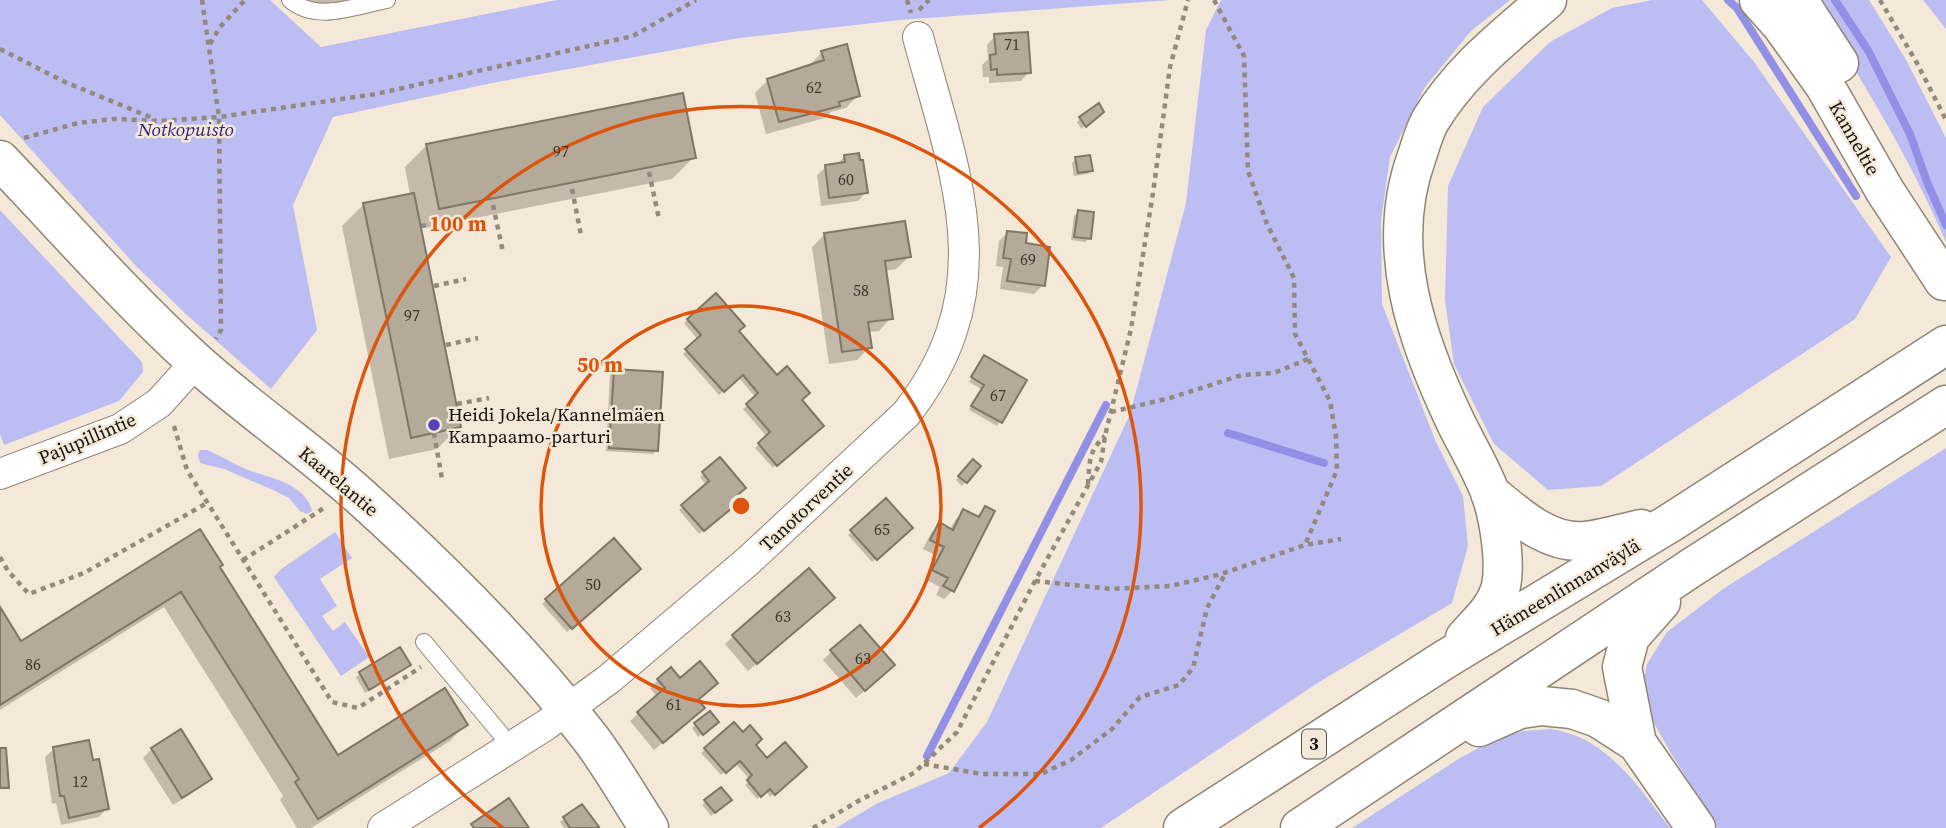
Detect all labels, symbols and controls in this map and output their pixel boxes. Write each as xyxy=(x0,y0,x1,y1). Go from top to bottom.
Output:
house number: 71 xyxy=(1004,33,1020,55)
house number: 62 xyxy=(806,76,822,98)
street label: Kanneltie xyxy=(1823,96,1887,180)
park label: Notkopuisto xyxy=(137,116,234,142)
house number: 97 xyxy=(553,140,569,162)
house number: 60 xyxy=(838,168,854,190)
text: 100 m xyxy=(429,209,487,238)
house number: 69 xyxy=(1020,248,1036,270)
house number: 58 xyxy=(853,279,869,301)
house number: 97 xyxy=(404,304,420,326)
text: 50 m xyxy=(577,350,623,379)
house number: 67 xyxy=(990,384,1006,406)
place label: Heidi Jokela/Kannelmäen Kampaamo-parturi xyxy=(448,401,665,449)
street label: Pajupillintie xyxy=(34,406,140,470)
marker: Heidi Jokela/Kannelmäen Kampaamo-parturi xyxy=(426,417,442,433)
street label: Kaarelantie xyxy=(293,440,385,522)
street label: Tanotorventie xyxy=(754,457,858,557)
centre of rings xyxy=(729,494,753,518)
house number: 65 xyxy=(874,518,890,540)
street label: Hämeenlinnanväylä xyxy=(1485,532,1645,642)
house number: 50 xyxy=(585,573,601,595)
house number: 63 xyxy=(775,605,791,627)
house number: 63 xyxy=(855,647,871,669)
house number: 86 xyxy=(25,653,41,675)
house number: 61 xyxy=(666,693,682,715)
road number: 3 xyxy=(1302,730,1326,758)
house number: 12 xyxy=(72,770,88,792)

